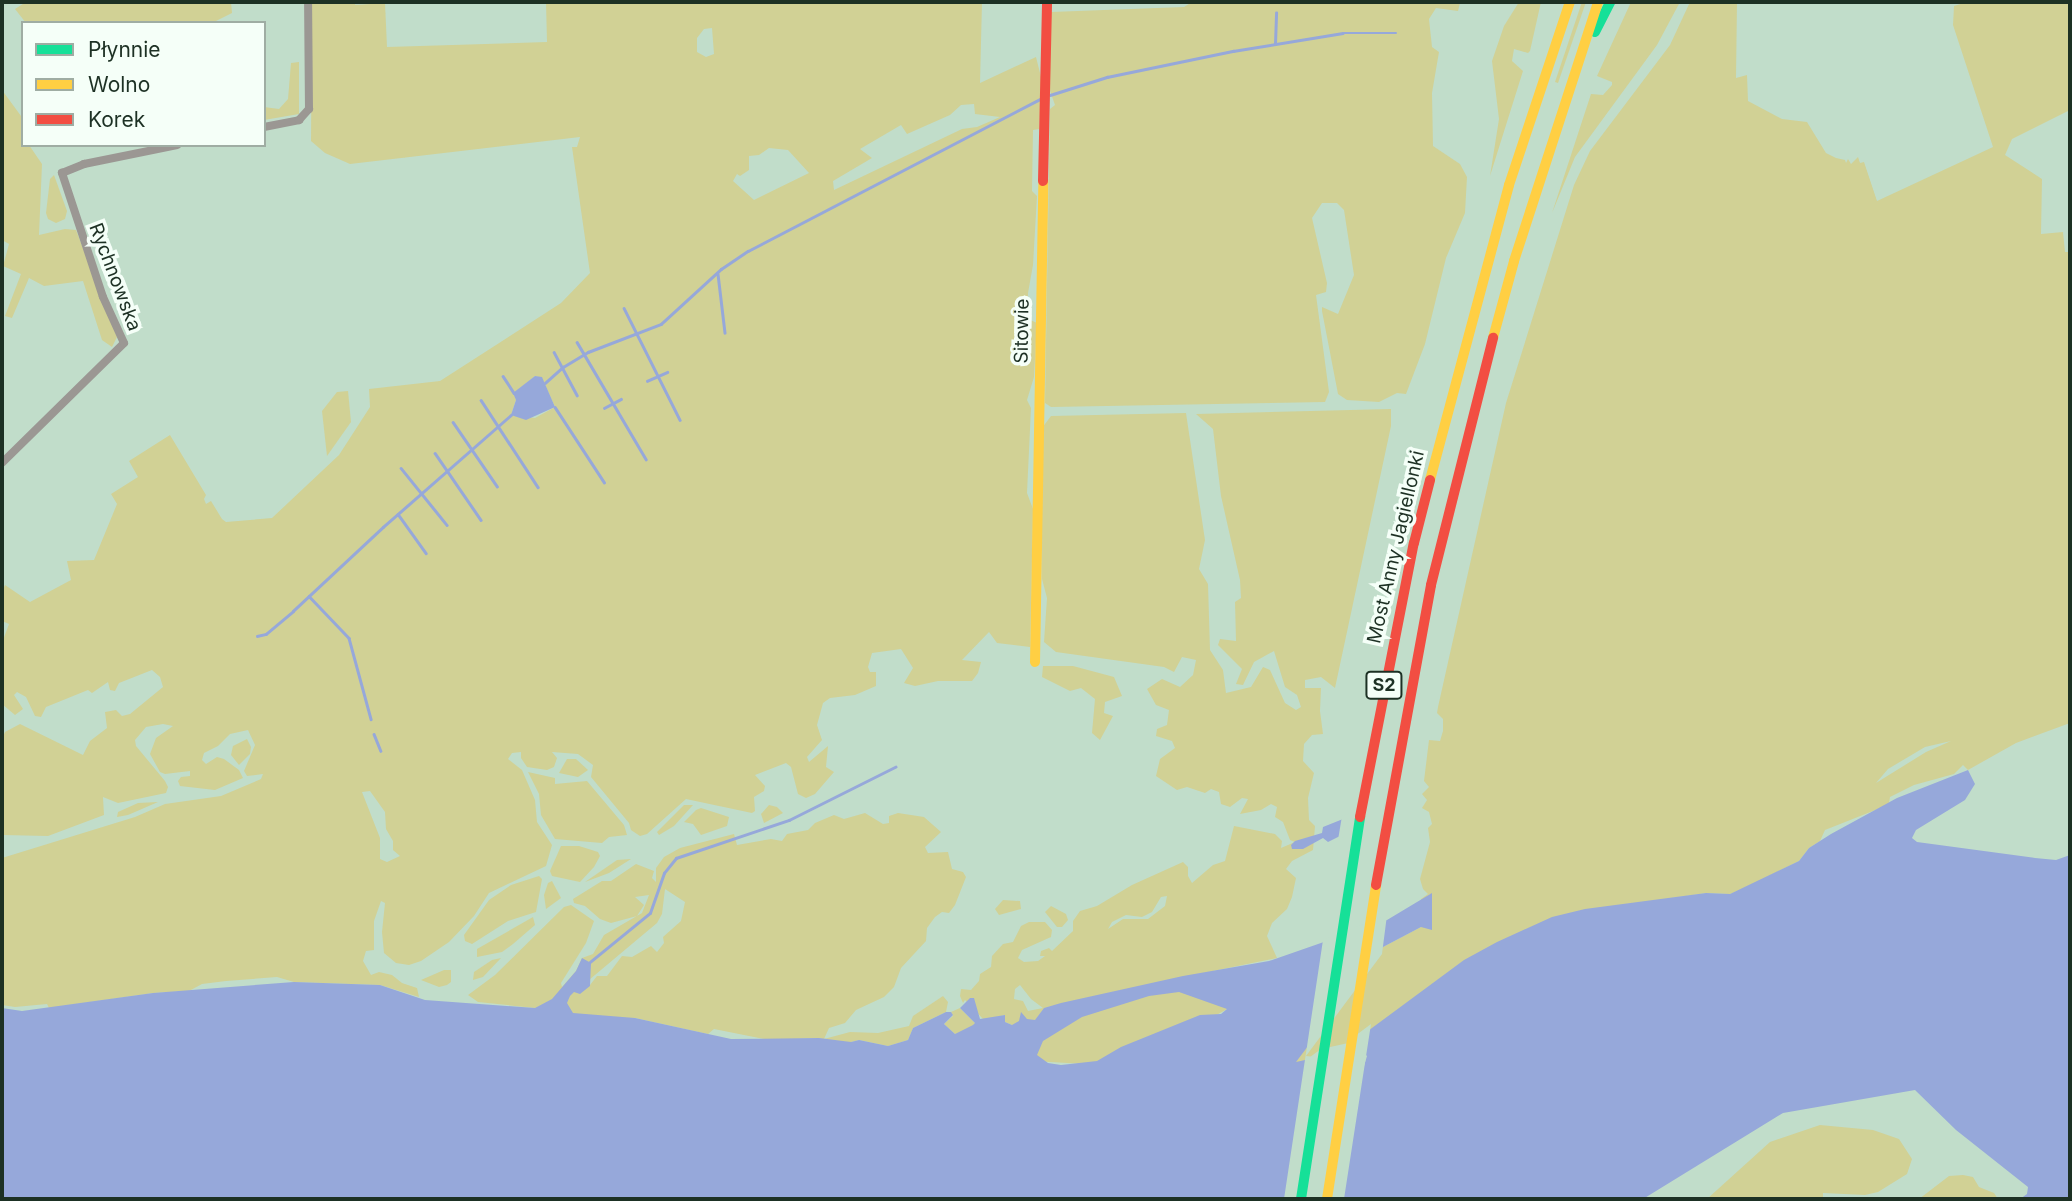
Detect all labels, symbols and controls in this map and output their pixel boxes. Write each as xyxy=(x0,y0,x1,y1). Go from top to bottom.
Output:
legend xyxy=(21,21,266,147)
text: Płynnie xyxy=(88,37,161,62)
text: Wolno xyxy=(88,72,150,97)
text: Korek xyxy=(88,107,145,132)
street label: Rychnowska xyxy=(84,220,146,334)
street label: Sitowie xyxy=(1010,298,1034,364)
street label: Most Anny Jagiellonki xyxy=(1363,448,1429,646)
road number: S2 xyxy=(1365,670,1403,700)

